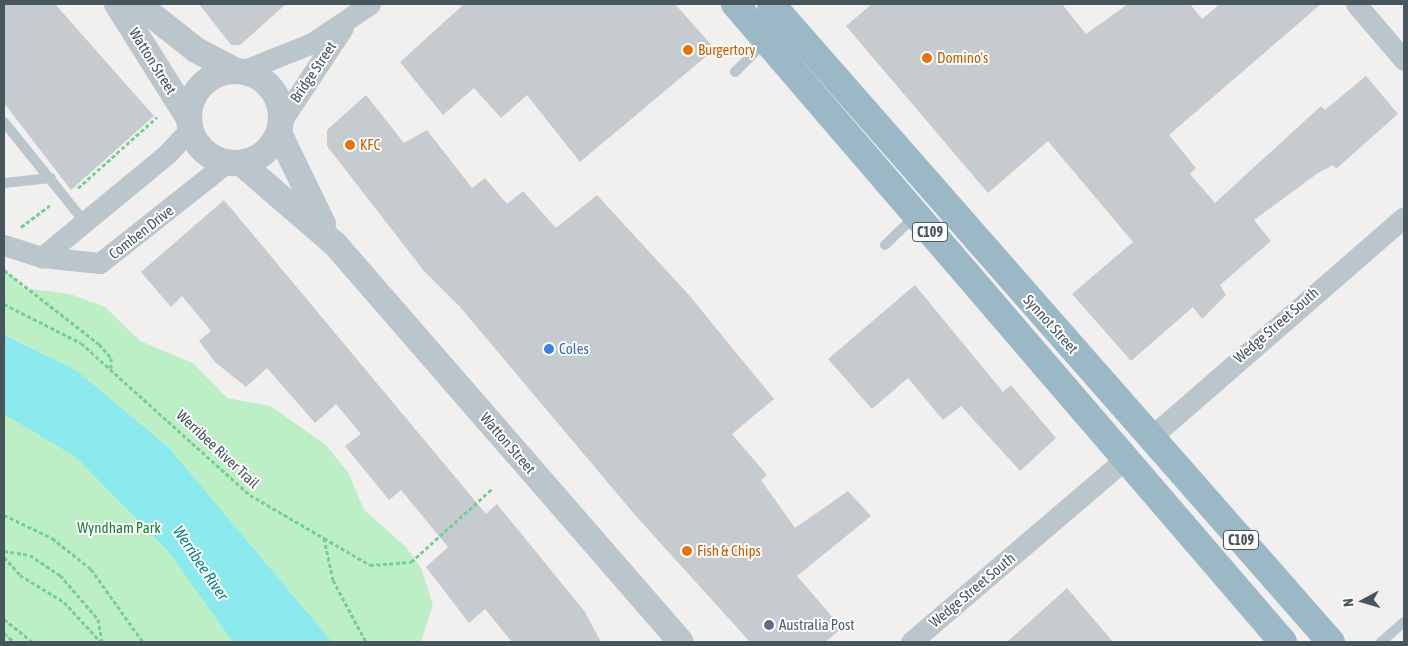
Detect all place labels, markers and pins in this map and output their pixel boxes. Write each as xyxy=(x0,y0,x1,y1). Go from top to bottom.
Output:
place label: Burgertory xyxy=(698,41,755,59)
marker: Burgertory xyxy=(682,44,694,56)
place label: Domino's xyxy=(937,49,988,67)
marker: Domino's xyxy=(921,52,933,64)
place label: KFC xyxy=(360,136,380,154)
marker: KFC xyxy=(344,139,356,151)
place label: Coles xyxy=(559,340,589,358)
marker: Coles xyxy=(543,343,555,355)
place label: Fish & Chips xyxy=(697,542,761,560)
marker: Fish & Chips xyxy=(681,545,693,557)
place label: Australia Post xyxy=(779,616,855,634)
marker: Australia Post xyxy=(763,619,775,631)

